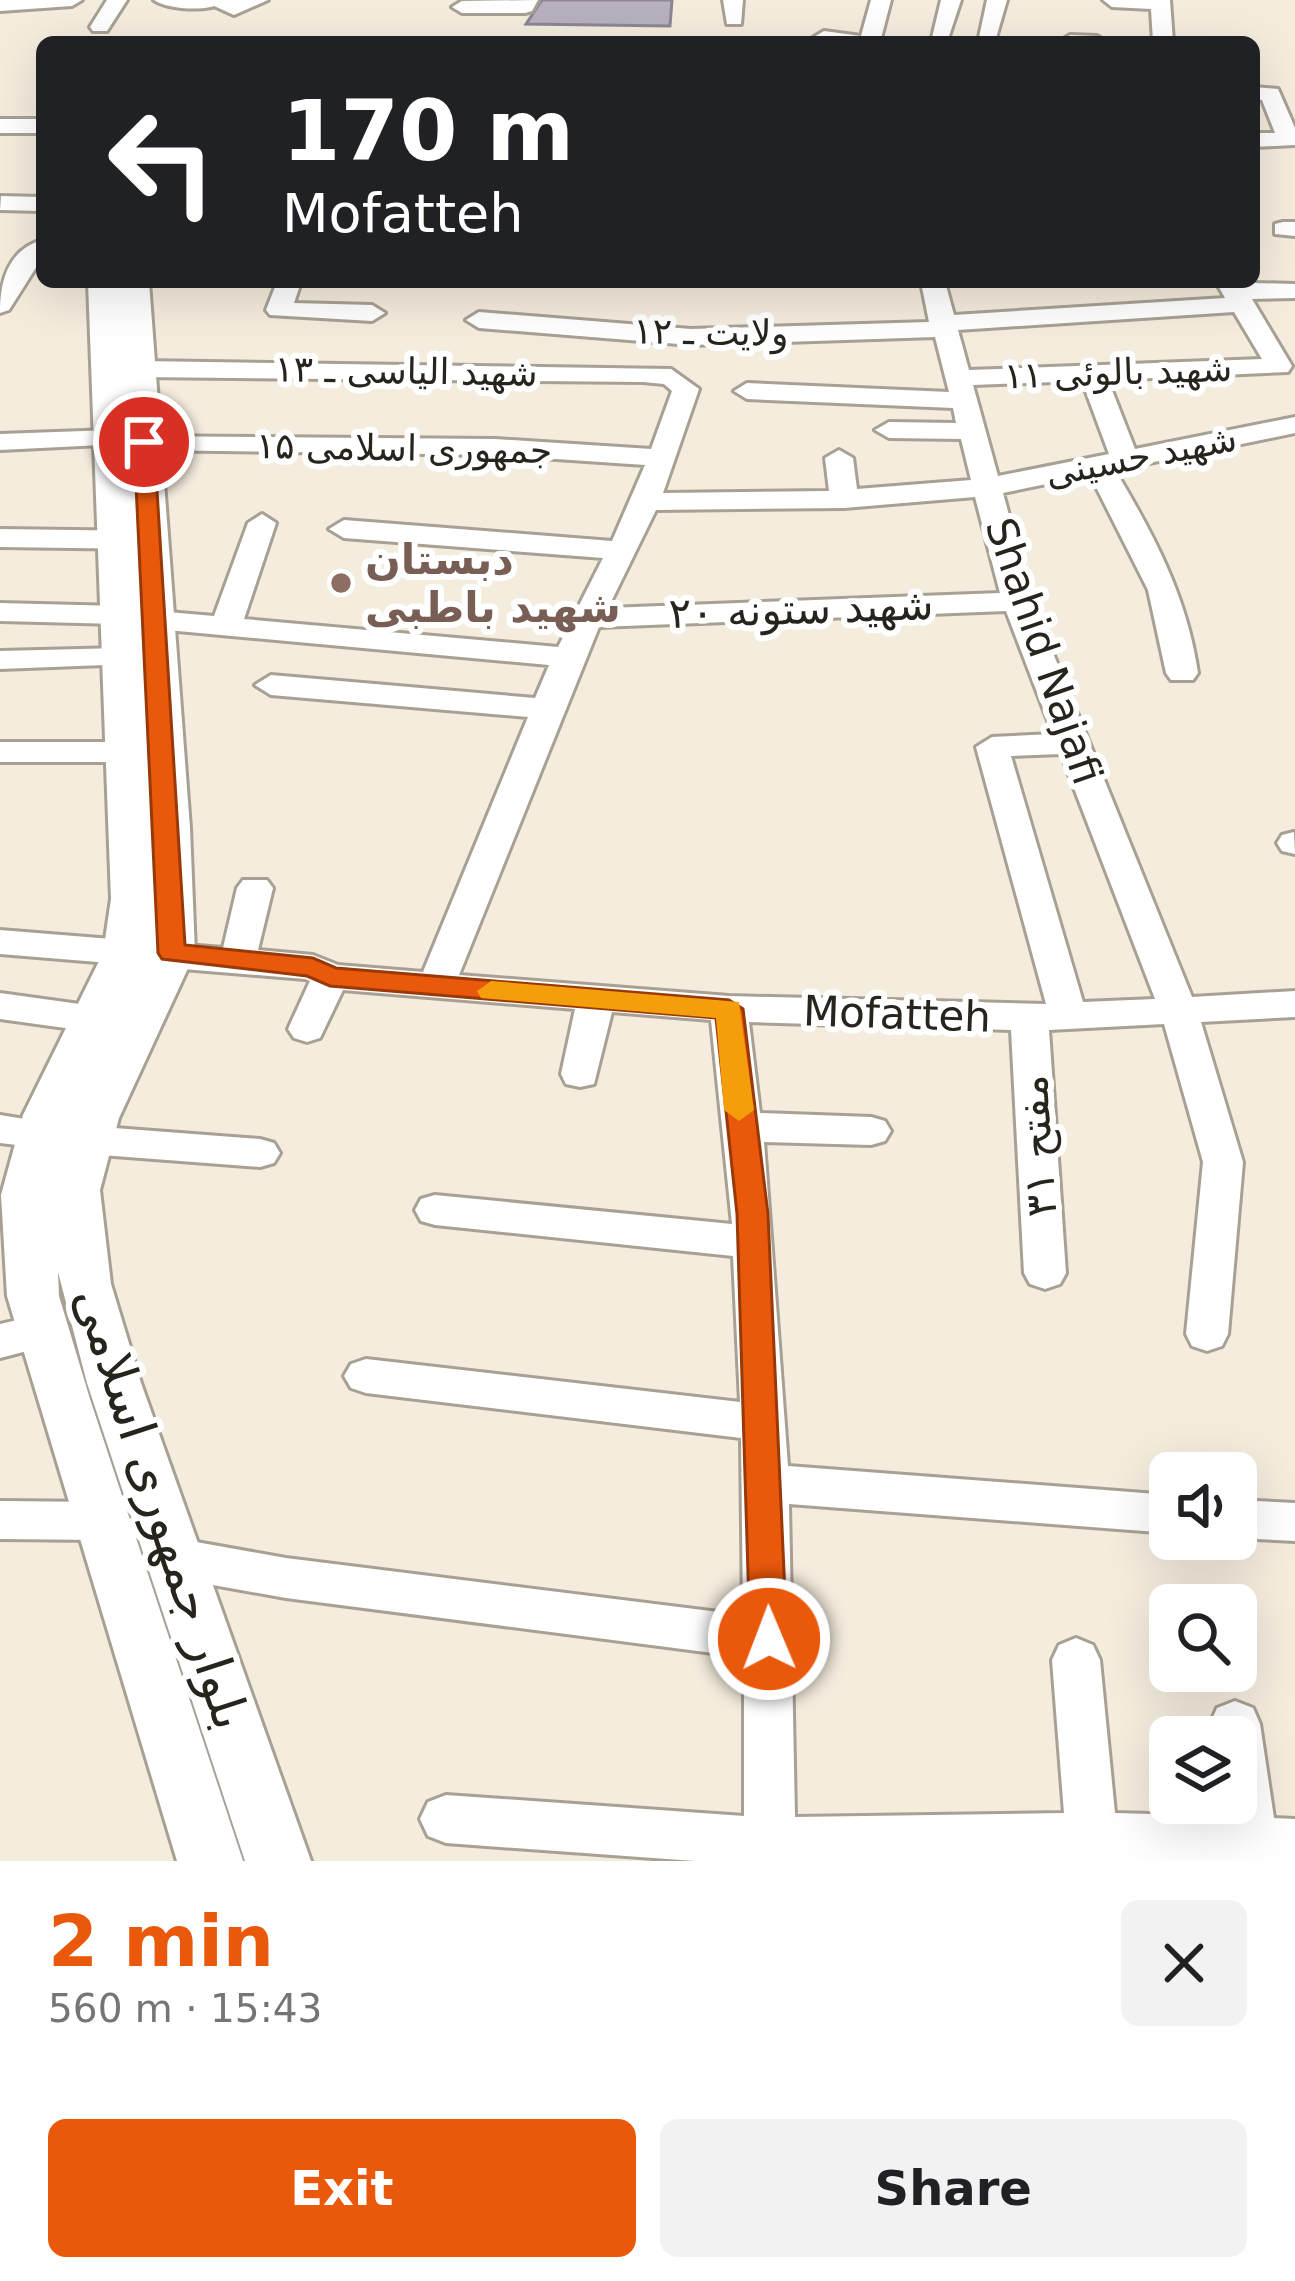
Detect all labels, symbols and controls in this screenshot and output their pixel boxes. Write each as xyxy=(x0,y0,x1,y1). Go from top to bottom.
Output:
text: 170 m xyxy=(282,82,574,180)
icon: left xyxy=(84,84,240,240)
text: Mofatteh xyxy=(282,182,524,245)
street label: ولایت ـ ۱۲ xyxy=(633,310,789,355)
street label: شهید الیاسی ـ ۱۳ xyxy=(274,348,538,395)
street label: شهید بالوئی ۱۱ xyxy=(1003,348,1233,397)
pin xyxy=(93,391,195,493)
icon: arrive xyxy=(111,409,177,475)
street label: شهید حسینی xyxy=(1042,417,1240,496)
street label: جمهوری اسلامی ۱۵ xyxy=(255,425,552,472)
street label: Shahid Najafi xyxy=(976,511,1112,791)
place label: دبستان شهید باطبی xyxy=(365,535,621,633)
marker: دبستان شهید باطبی xyxy=(328,570,354,596)
street label: شهید ستونه ۲۰ xyxy=(668,580,934,639)
street label: Mofatteh xyxy=(802,986,992,1042)
street label: مفتح ۳۱ xyxy=(1008,1073,1067,1219)
street label: بلوار جمهوری اسلامی xyxy=(62,1280,261,1737)
map controls xyxy=(1149,1452,1257,1824)
button: sound xyxy=(1149,1452,1257,1560)
position arrow xyxy=(706,1576,832,1702)
button: search xyxy=(1149,1584,1257,1692)
button: layers xyxy=(1149,1716,1257,1824)
text: 2 min xyxy=(48,1899,274,1983)
button: close xyxy=(1121,1900,1247,2026)
text: 560 m · 15:43 xyxy=(48,1986,322,2031)
button: Exit xyxy=(48,2119,636,2257)
button: Share xyxy=(660,2119,1247,2257)

